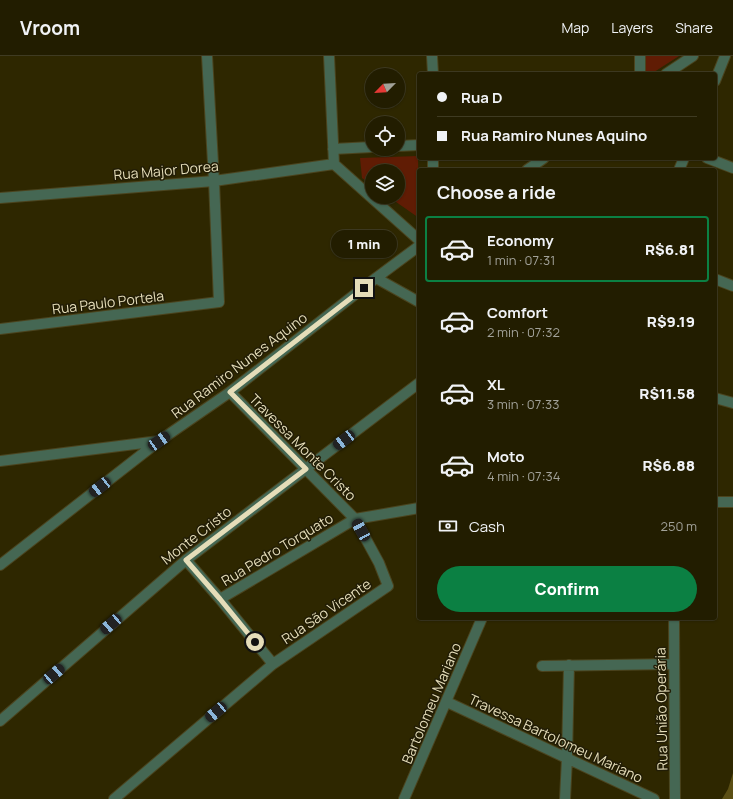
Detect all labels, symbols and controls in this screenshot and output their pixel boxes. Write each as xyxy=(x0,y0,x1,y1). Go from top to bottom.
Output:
text: Vroom xyxy=(20,15,80,41)
text: Map xyxy=(561,18,589,37)
text: Layers xyxy=(611,18,653,37)
text: Share xyxy=(675,18,713,37)
north arrow xyxy=(365,68,405,108)
map controls xyxy=(365,68,405,204)
text: Rua D xyxy=(461,87,502,108)
button: locate xyxy=(365,116,405,156)
text: Rua Ramiro Nunes Aquino xyxy=(461,125,647,146)
street label: Rua Major Dorea xyxy=(113,156,219,184)
button: layers xyxy=(365,164,405,204)
text: Choose a ride xyxy=(437,180,556,204)
callout: 1 min xyxy=(331,230,397,258)
text: Economy xyxy=(487,230,554,251)
icon: car xyxy=(439,231,475,267)
text: 1 min xyxy=(348,235,380,253)
text: R$6.81 xyxy=(645,239,695,260)
text: 1 min · 07:31 xyxy=(487,251,555,269)
route end xyxy=(355,279,373,297)
street label: Rua Paulo Portela xyxy=(51,286,165,318)
text: Comfort xyxy=(487,302,548,323)
icon: car xyxy=(439,303,475,339)
street label: Rua Ramiro Nunes Aquino xyxy=(167,308,311,422)
text: R$9.19 xyxy=(647,311,695,332)
text: 2 min · 07:32 xyxy=(487,323,560,341)
text: XL xyxy=(487,374,505,395)
icon: car xyxy=(439,375,475,411)
text: R$11.58 xyxy=(639,383,695,404)
street label: Travessa Monte Cristo xyxy=(245,389,361,505)
text: 3 min · 07:33 xyxy=(487,395,559,413)
car xyxy=(331,428,357,452)
car xyxy=(146,429,172,453)
text: Moto xyxy=(487,446,524,467)
icon: car xyxy=(439,447,475,483)
text: R$6.88 xyxy=(643,455,695,476)
text: 4 min · 07:34 xyxy=(487,467,560,485)
car xyxy=(87,475,113,499)
street label: Monte Cristo xyxy=(157,502,235,568)
street label: Rua Pedro Torquato xyxy=(218,508,336,590)
icon: cash xyxy=(437,515,459,537)
text: Cash xyxy=(469,516,505,537)
car xyxy=(350,517,372,543)
text: 250 m xyxy=(661,517,697,535)
button: Confirm xyxy=(437,566,697,612)
street label: Rua São Vicente xyxy=(278,574,374,648)
car xyxy=(98,612,124,636)
route start xyxy=(246,633,264,651)
street label: Bartolomeu Mariano xyxy=(397,640,465,766)
street label: Rua União Operária xyxy=(650,647,672,771)
car xyxy=(41,662,67,686)
street label: Travessa Bartolomeu Mariano xyxy=(466,689,646,787)
car xyxy=(203,700,229,724)

